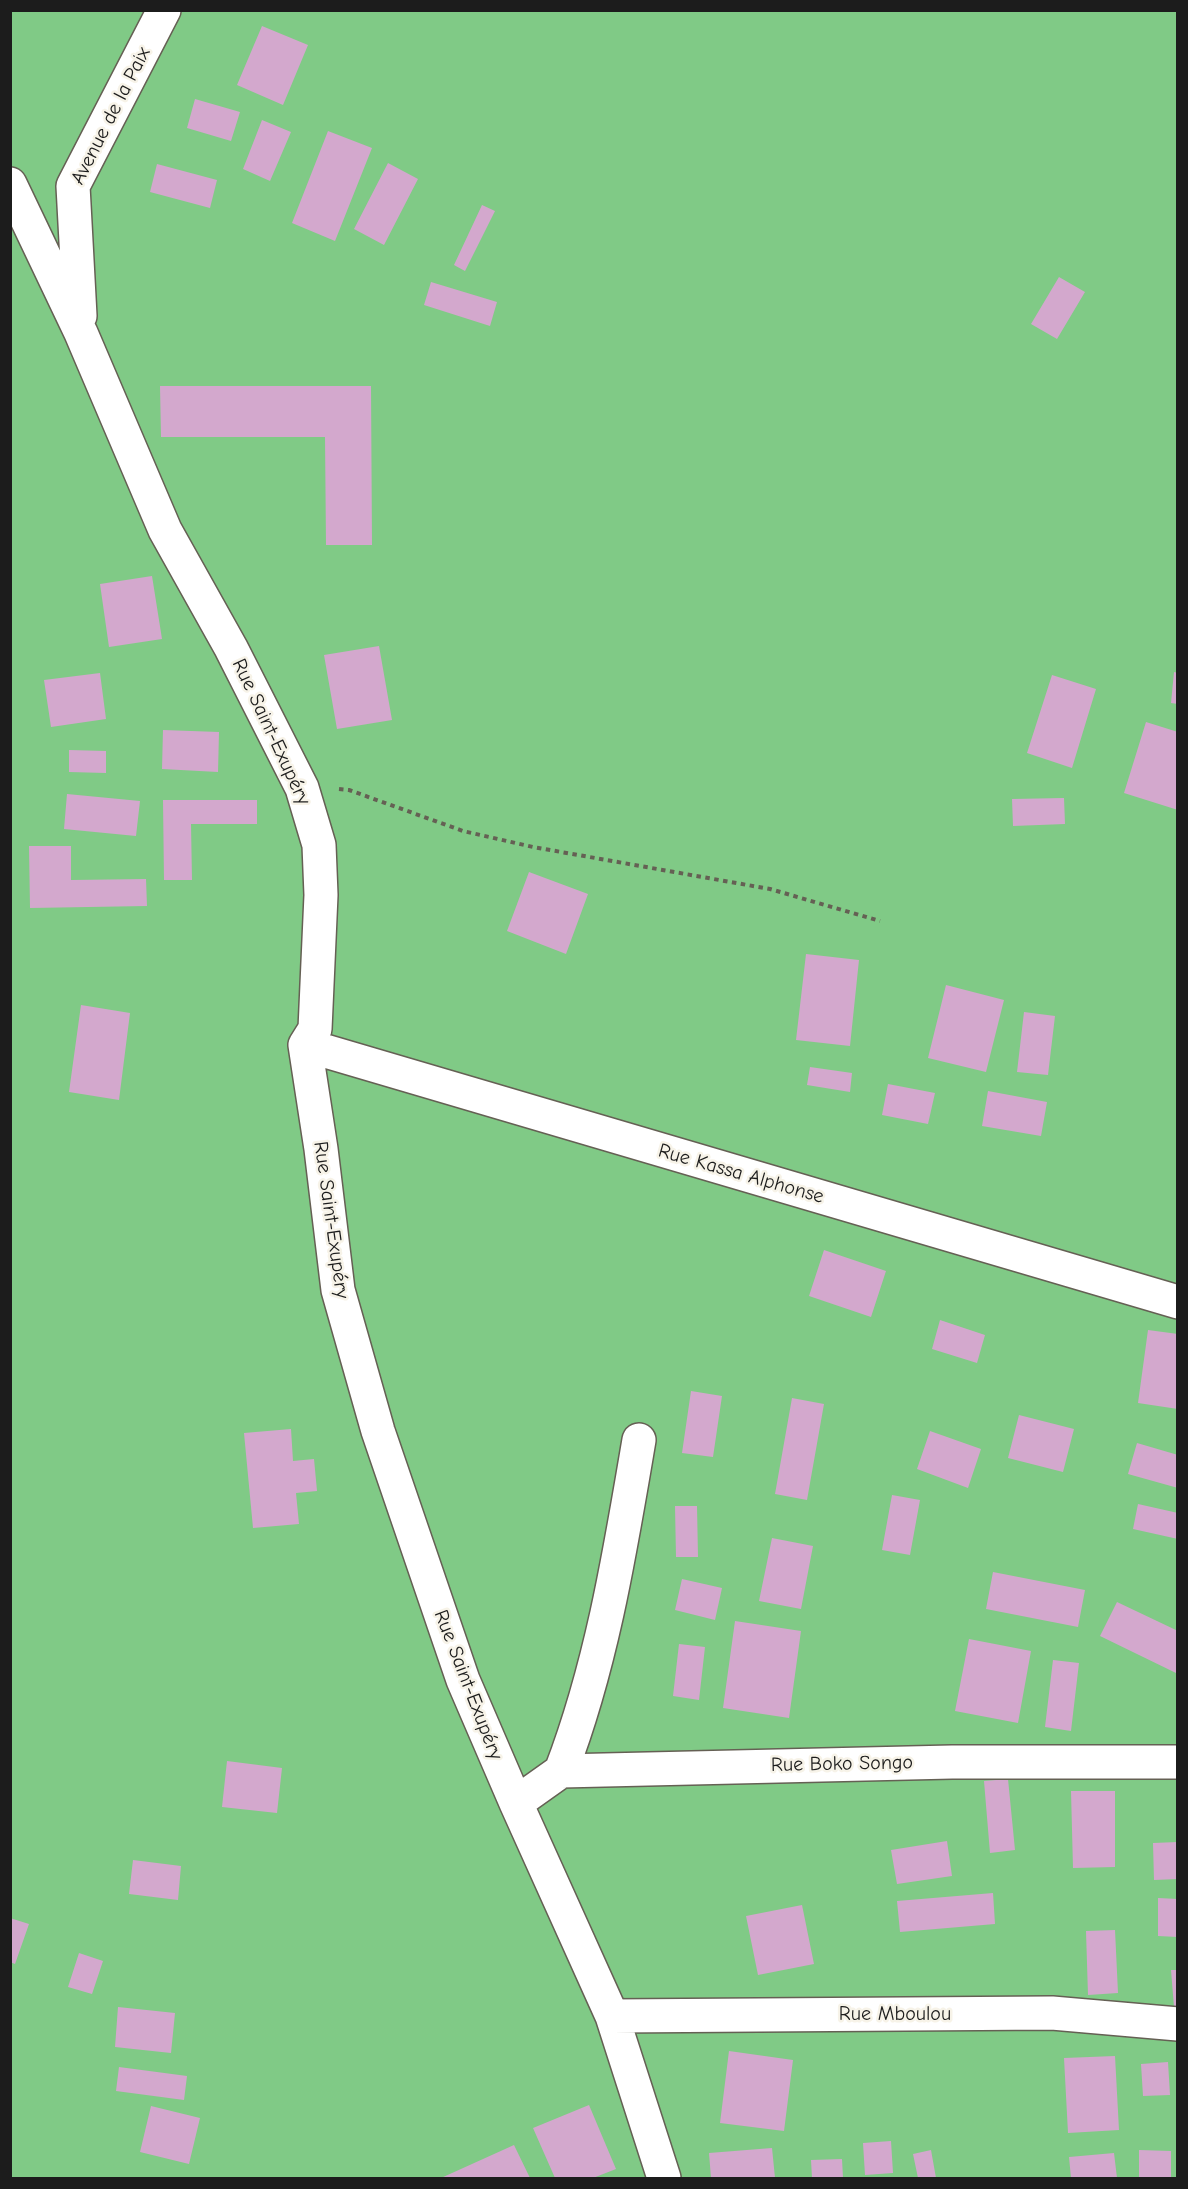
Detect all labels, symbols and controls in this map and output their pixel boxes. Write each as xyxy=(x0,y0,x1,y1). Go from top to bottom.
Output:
street label: Avenue de la Paix xyxy=(66,43,156,189)
street label: Rue Saint-Exupéry xyxy=(227,655,315,809)
street label: Rue Kassa Alphonse xyxy=(655,1139,827,1209)
street label: Rue Saint-Exupéry xyxy=(308,1140,354,1300)
street label: Rue Saint-Exupéry xyxy=(428,1607,508,1763)
street label: Rue Boko Songo xyxy=(771,1751,913,1777)
street label: Rue Mboulou xyxy=(839,2002,951,2026)

